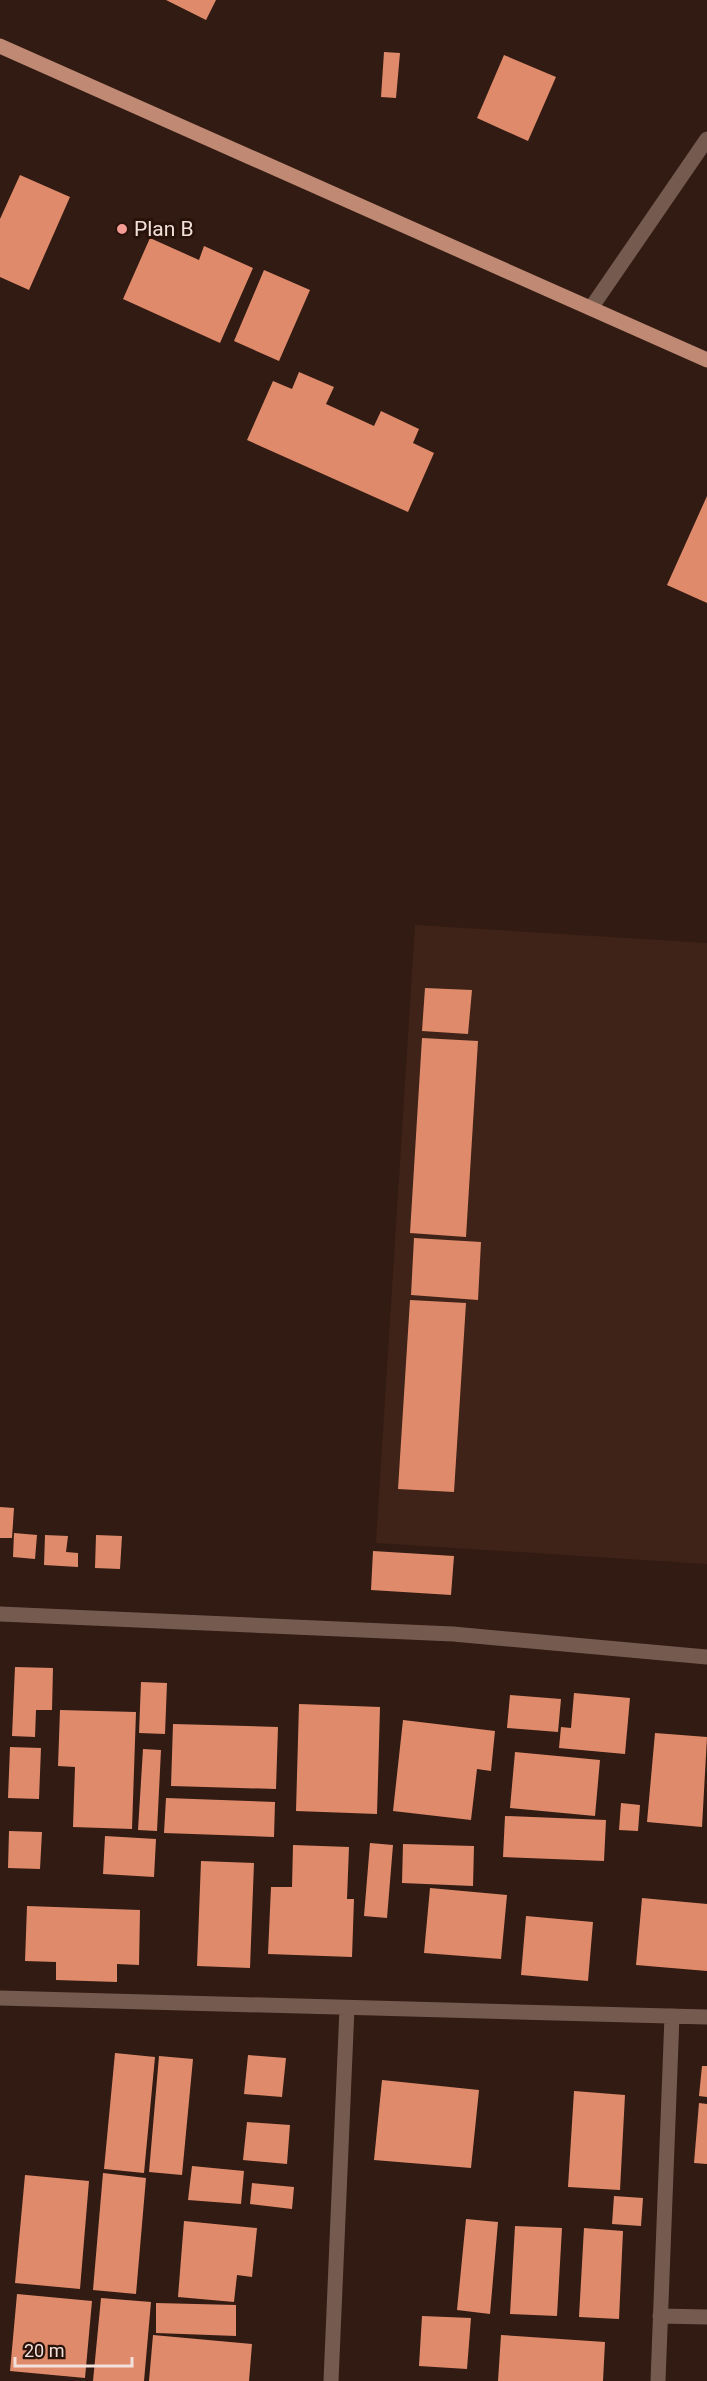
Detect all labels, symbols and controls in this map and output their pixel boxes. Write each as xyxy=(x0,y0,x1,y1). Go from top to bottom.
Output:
place label: Plan B xyxy=(134,217,194,241)
marker: Plan B xyxy=(115,222,129,236)
scale bar xyxy=(15,2330,132,2368)
text: 20 m xyxy=(24,2340,64,2361)

